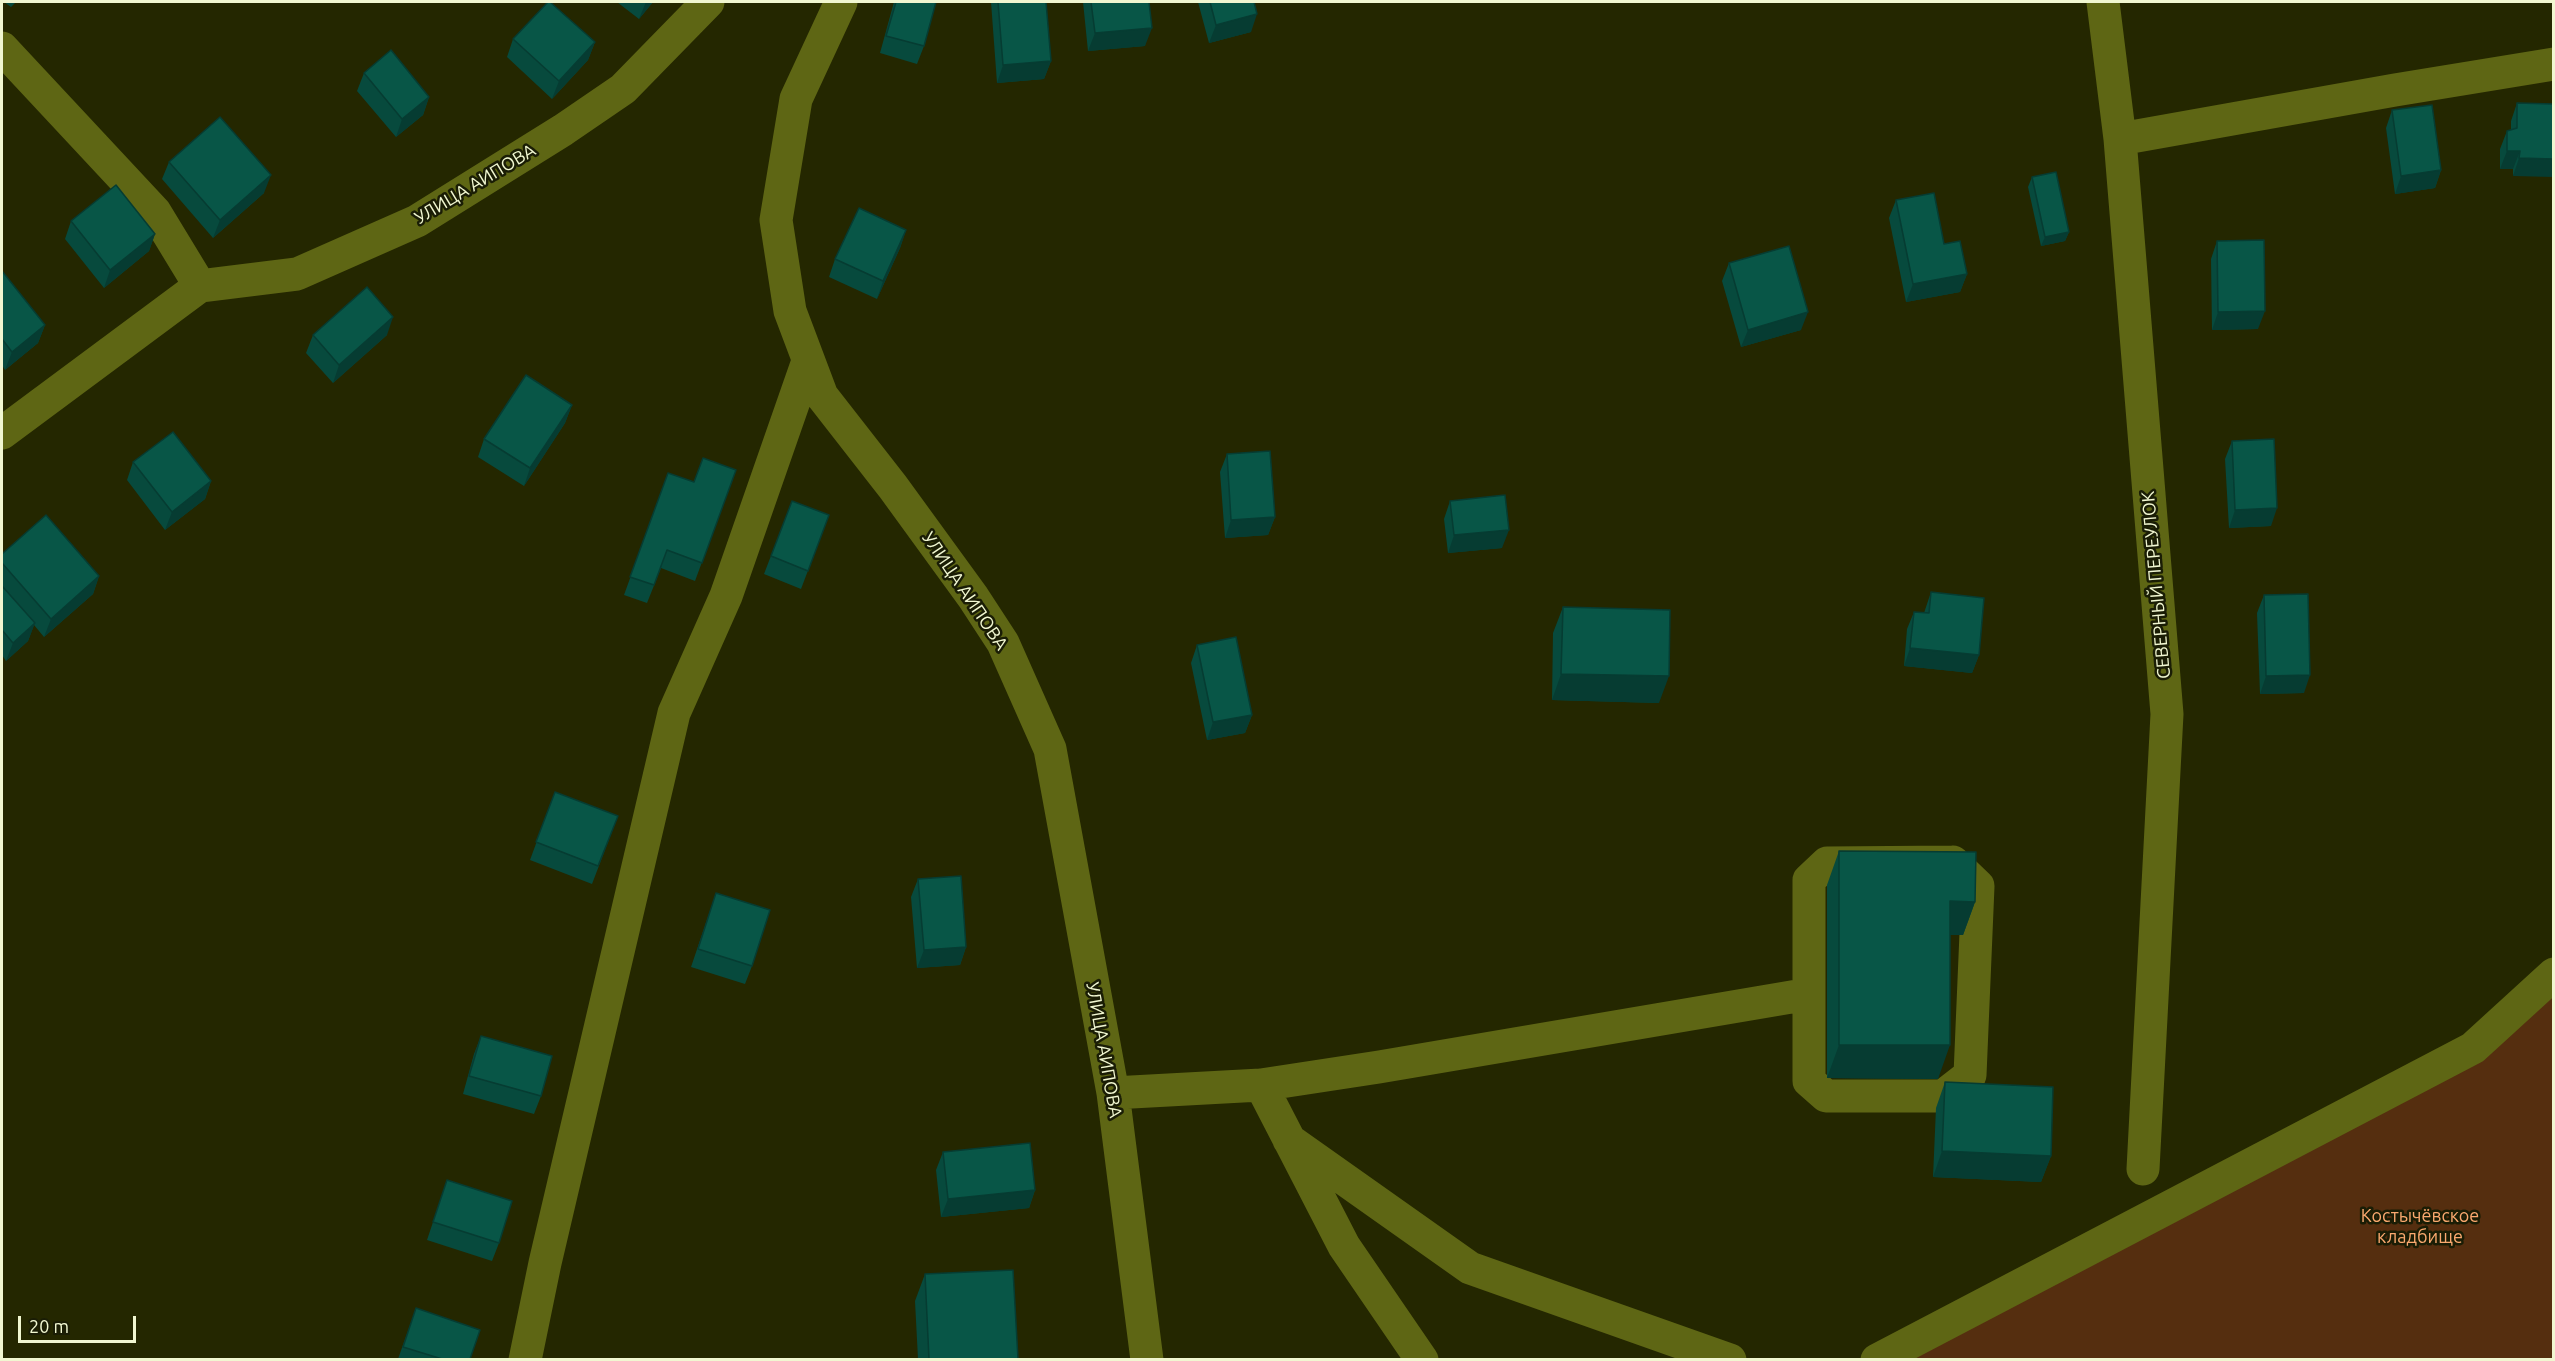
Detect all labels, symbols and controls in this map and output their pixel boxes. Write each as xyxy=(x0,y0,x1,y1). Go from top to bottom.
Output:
street label: УЛИЦА АИПОВА xyxy=(410,139,540,229)
street label: СЕВЕРНЫЙ ПЕРЕУЛОК xyxy=(2137,490,2175,680)
street label: УЛИЦА АИПОВА xyxy=(918,528,1012,654)
street label: УЛИЦА АИПОВА xyxy=(1081,980,1127,1120)
park label: Костычёвское кладбище xyxy=(2361,1205,2479,1248)
scale bar xyxy=(21,1304,140,1342)
text: 20 m xyxy=(29,1316,69,1336)

